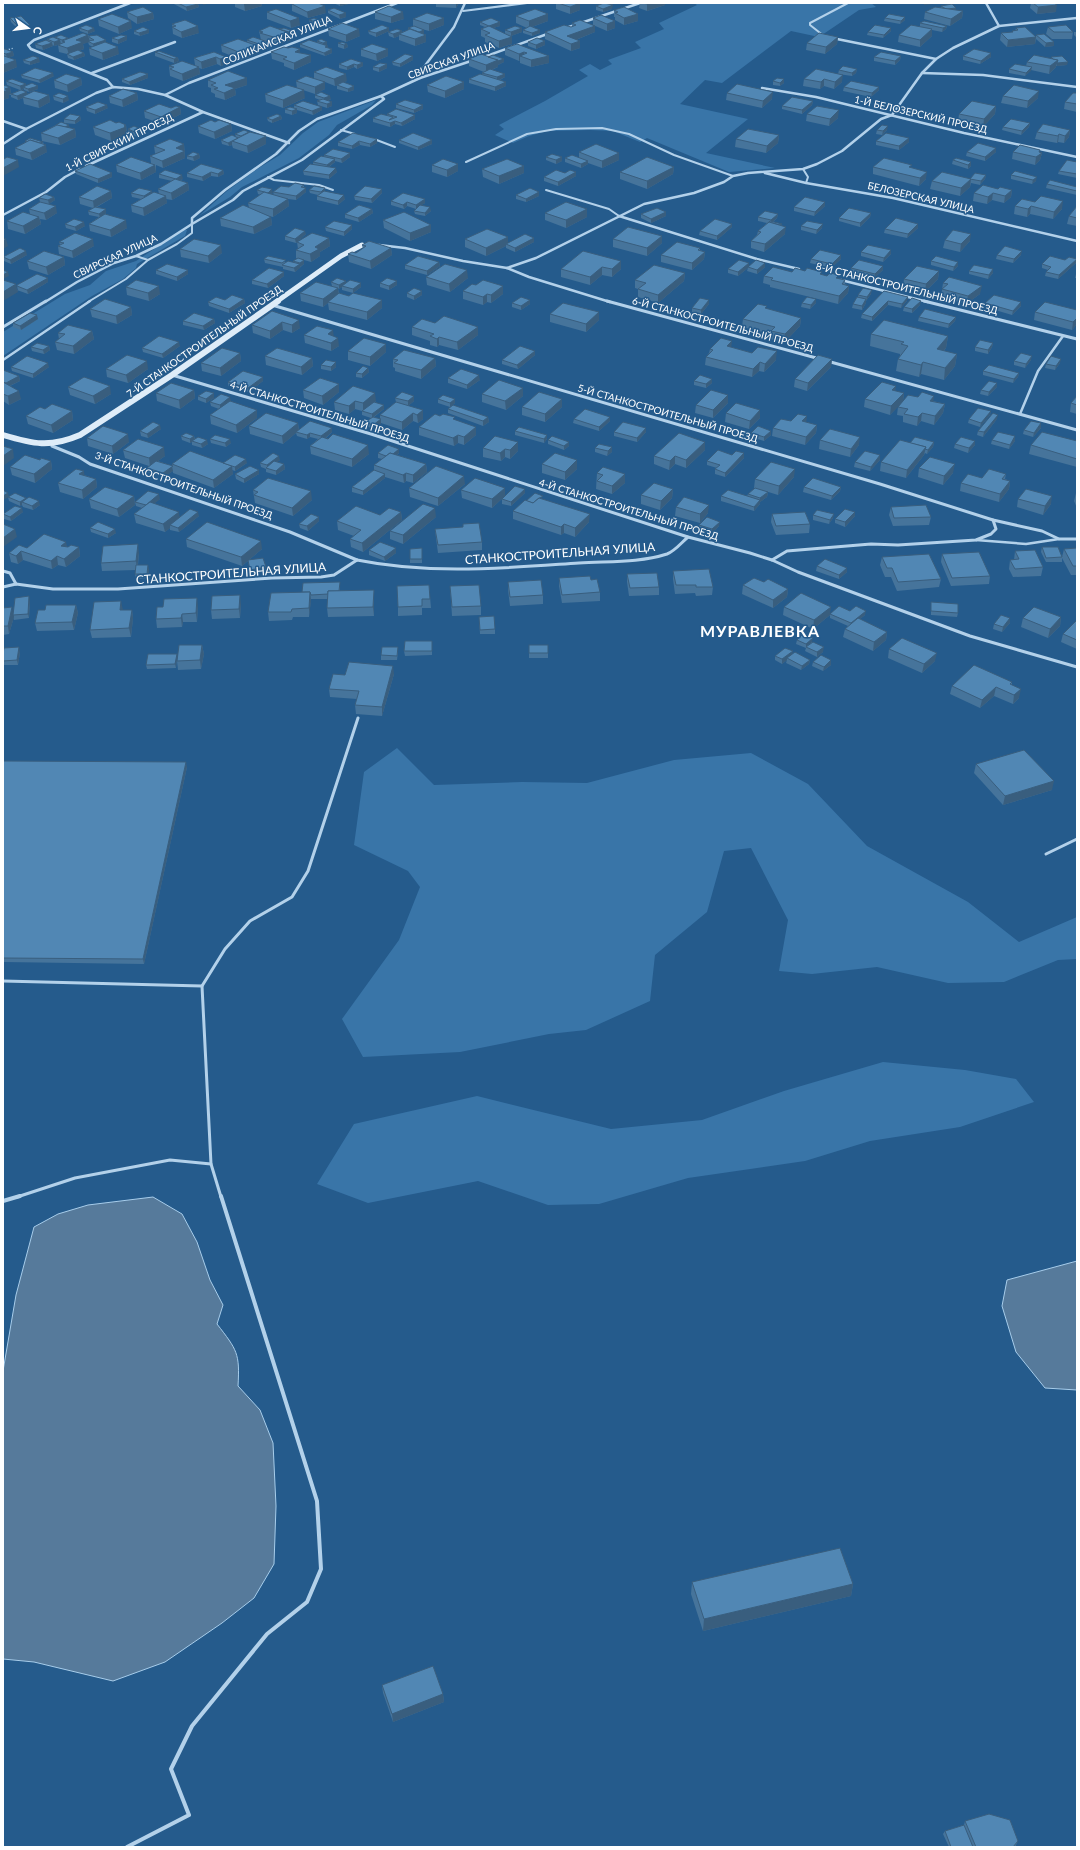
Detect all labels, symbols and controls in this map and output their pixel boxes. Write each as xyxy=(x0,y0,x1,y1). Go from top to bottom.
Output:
north arrow xyxy=(8,8,48,48)
street label: СОЛИКАМСКАЯ УЛИЦА xyxy=(221,13,333,67)
text: С xyxy=(31,25,45,36)
street label: СВИРСКАЯ УЛИЦА xyxy=(406,39,496,81)
street label: 1-Й БЕЛОЗЕРСКИЙ ПРОЕЗД xyxy=(853,93,989,135)
street label: 1-Й СВИРСКИЙ ПРОЕЗД xyxy=(63,111,175,173)
street label: БЕЛОЗЕРСКАЯ УЛИЦА xyxy=(867,179,976,215)
street label: СВИРСКАЯ УЛИЦА xyxy=(71,231,159,281)
street label: 8-Й СТАНКОСТРОИТЕЛЬНЫЙ ПРОЕЗД xyxy=(815,260,999,316)
street label: 7-Й СТАНКОСТРОИТЕЛЬНЫЙ ПРОЕЗД xyxy=(124,282,284,400)
street label: 6-Й СТАНКОСТРОИТЕЛЬНЫЙ ПРОЕЗД xyxy=(631,294,815,354)
street label: 4-Й СТАНКОСТРОИТЕЛЬНЫЙ ПРОЕЗД xyxy=(229,378,411,444)
street label: 5-Й СТАНКОСТРОИТЕЛЬНЫЙ ПРОЕЗД xyxy=(576,381,760,445)
street label: 3-Й СТАНКОСТРОИТЕЛЬНЫЙ ПРОЕЗД xyxy=(94,449,275,521)
street label: 4-Й СТАНКОСТРОИТЕЛЬНЫЙ ПРОЕЗД xyxy=(538,476,720,542)
street label: СТАНКОСТРОИТЕЛЬНАЯ УЛИЦА xyxy=(465,539,656,567)
street label: СТАНКОСТРОИТЕЛЬНАЯ УЛИЦА xyxy=(136,559,327,587)
district label: МУРАВЛЕВКА xyxy=(700,621,820,640)

